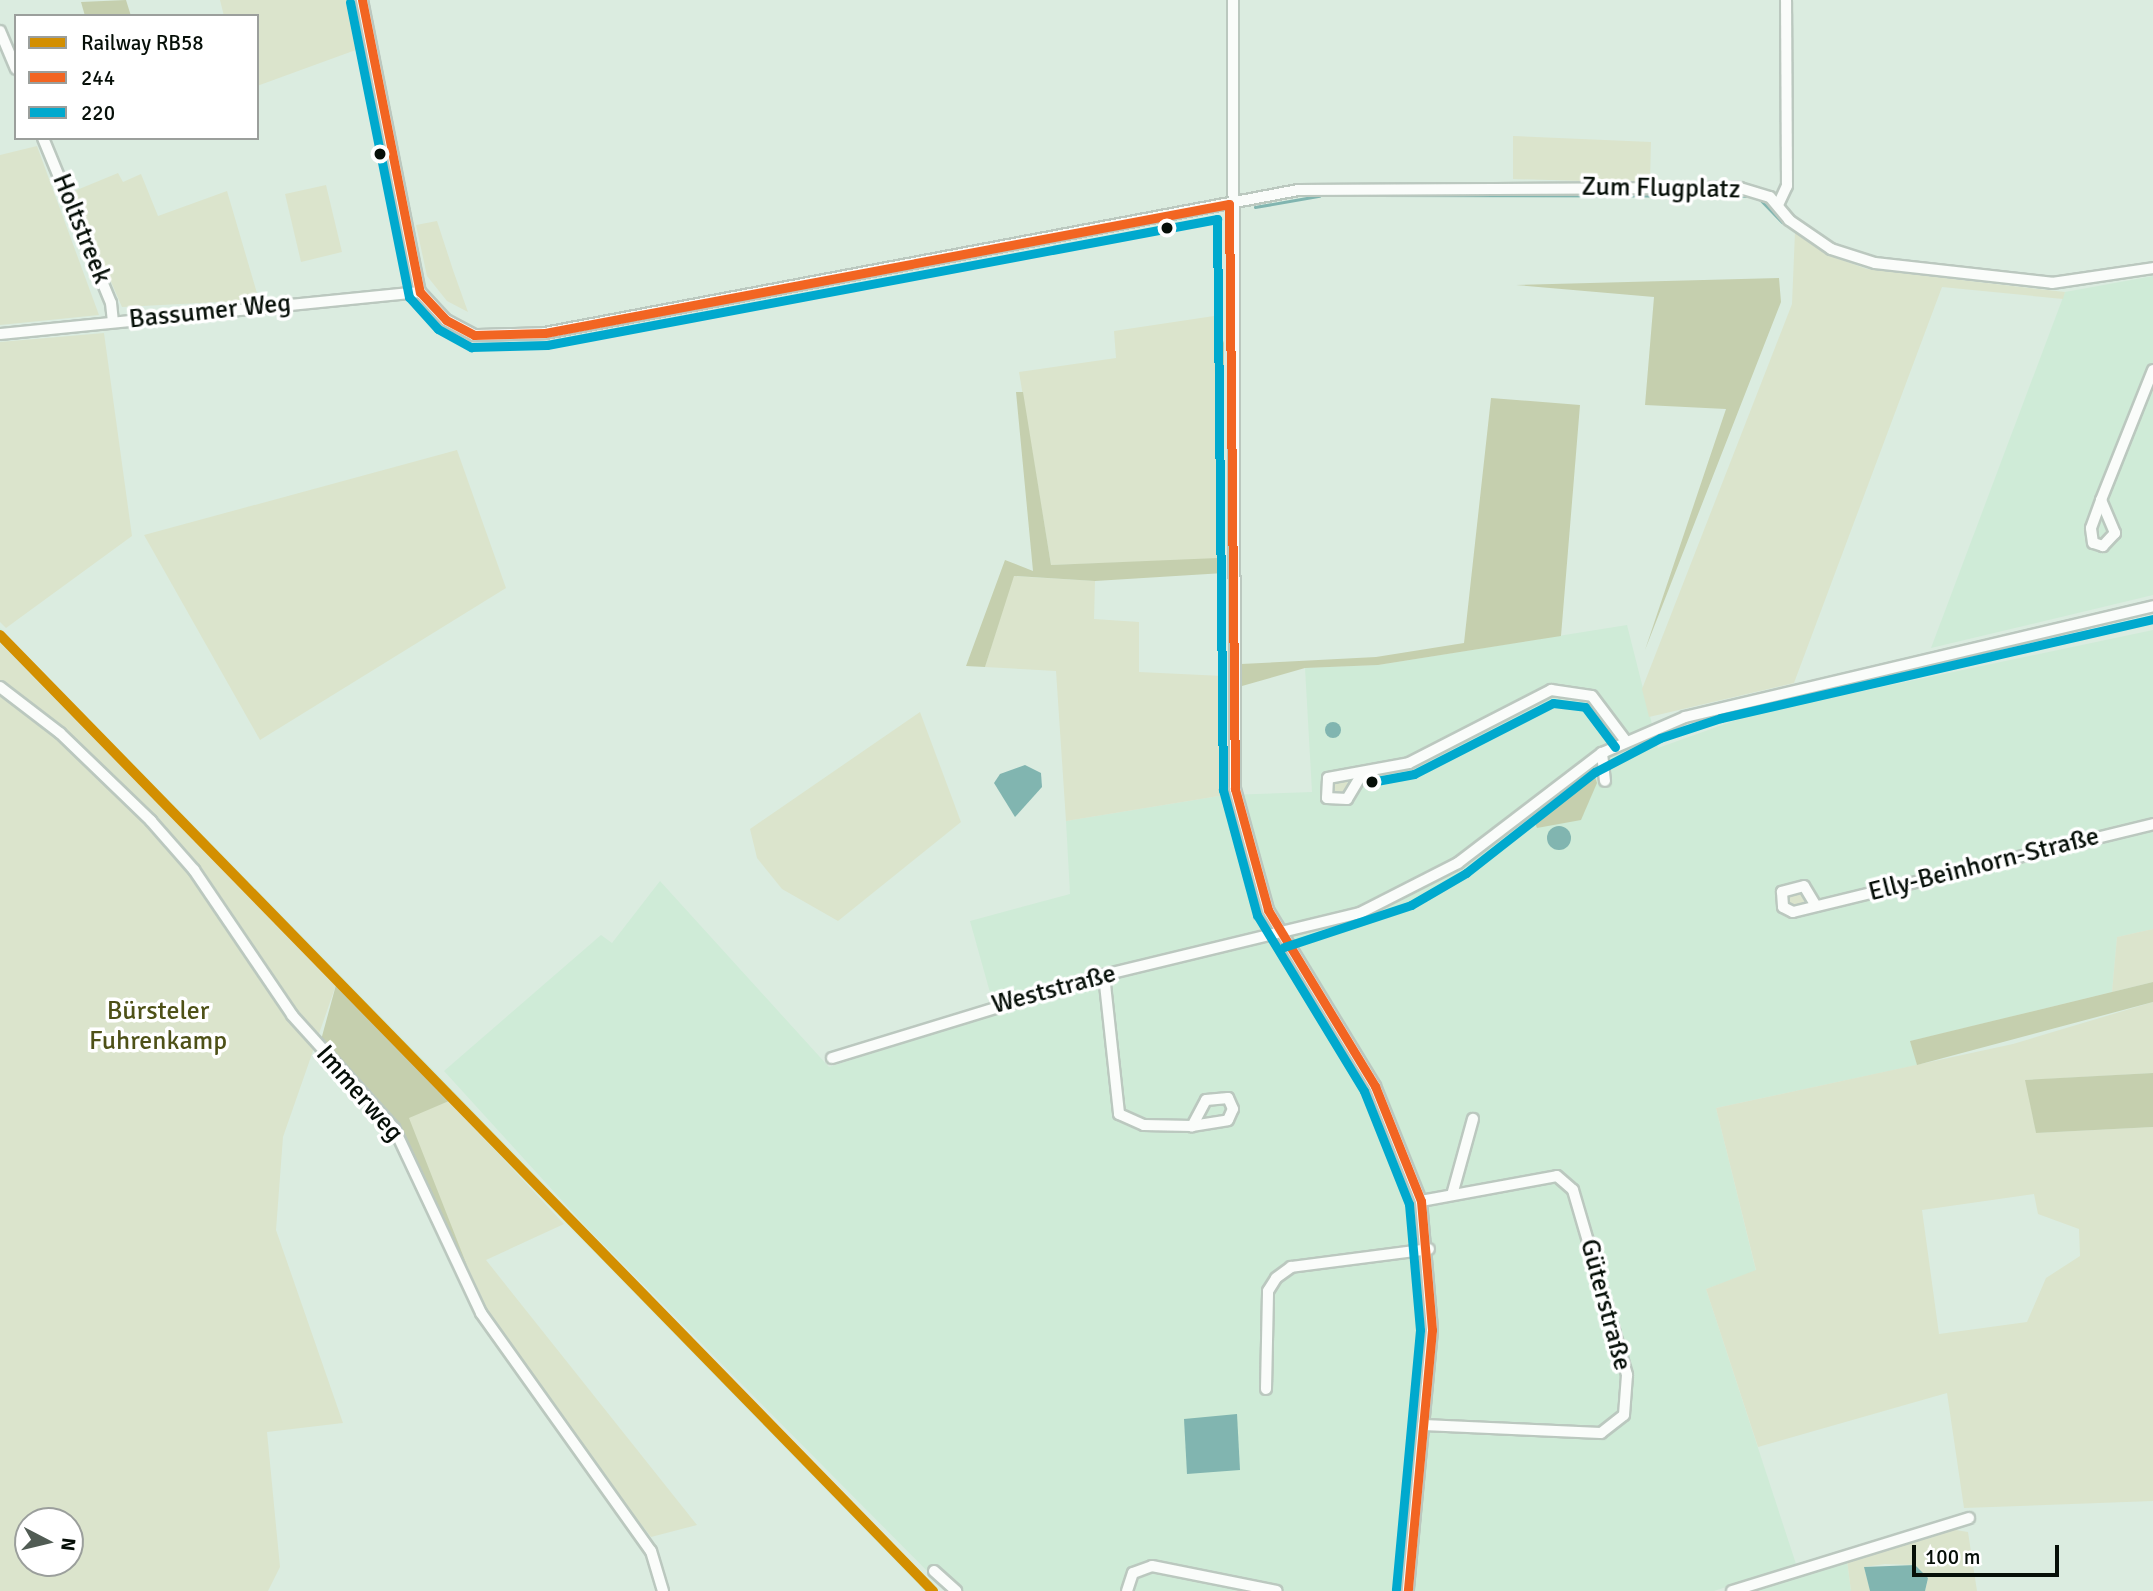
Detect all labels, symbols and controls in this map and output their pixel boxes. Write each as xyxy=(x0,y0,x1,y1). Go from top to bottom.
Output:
legend xyxy=(14,14,259,140)
text: Railway RB58 xyxy=(81,30,204,56)
text: 244 xyxy=(81,65,115,91)
text: 220 xyxy=(81,100,115,126)
unlabelled marker xyxy=(373,147,387,161)
street label: Holtstreek xyxy=(45,169,117,289)
street label: Zum Flugplatz xyxy=(1581,172,1741,206)
unlabelled marker xyxy=(1160,221,1174,235)
street label: Bassumer Weg xyxy=(127,288,293,336)
unlabelled marker xyxy=(1365,775,1379,789)
street label: Elly-Beinhorn-Straße xyxy=(1865,821,2103,909)
street label: Weststraße xyxy=(989,959,1119,1021)
park label: Bürsteler Fuhrenkamp xyxy=(89,996,227,1058)
street label: Immerweg xyxy=(309,1039,409,1149)
street label: Güterstraße xyxy=(1572,1236,1638,1374)
north arrow xyxy=(14,1507,84,1577)
scale bar xyxy=(1915,1532,2062,1576)
text: N xyxy=(55,1536,81,1552)
text: 100 m xyxy=(1925,1544,1980,1570)

